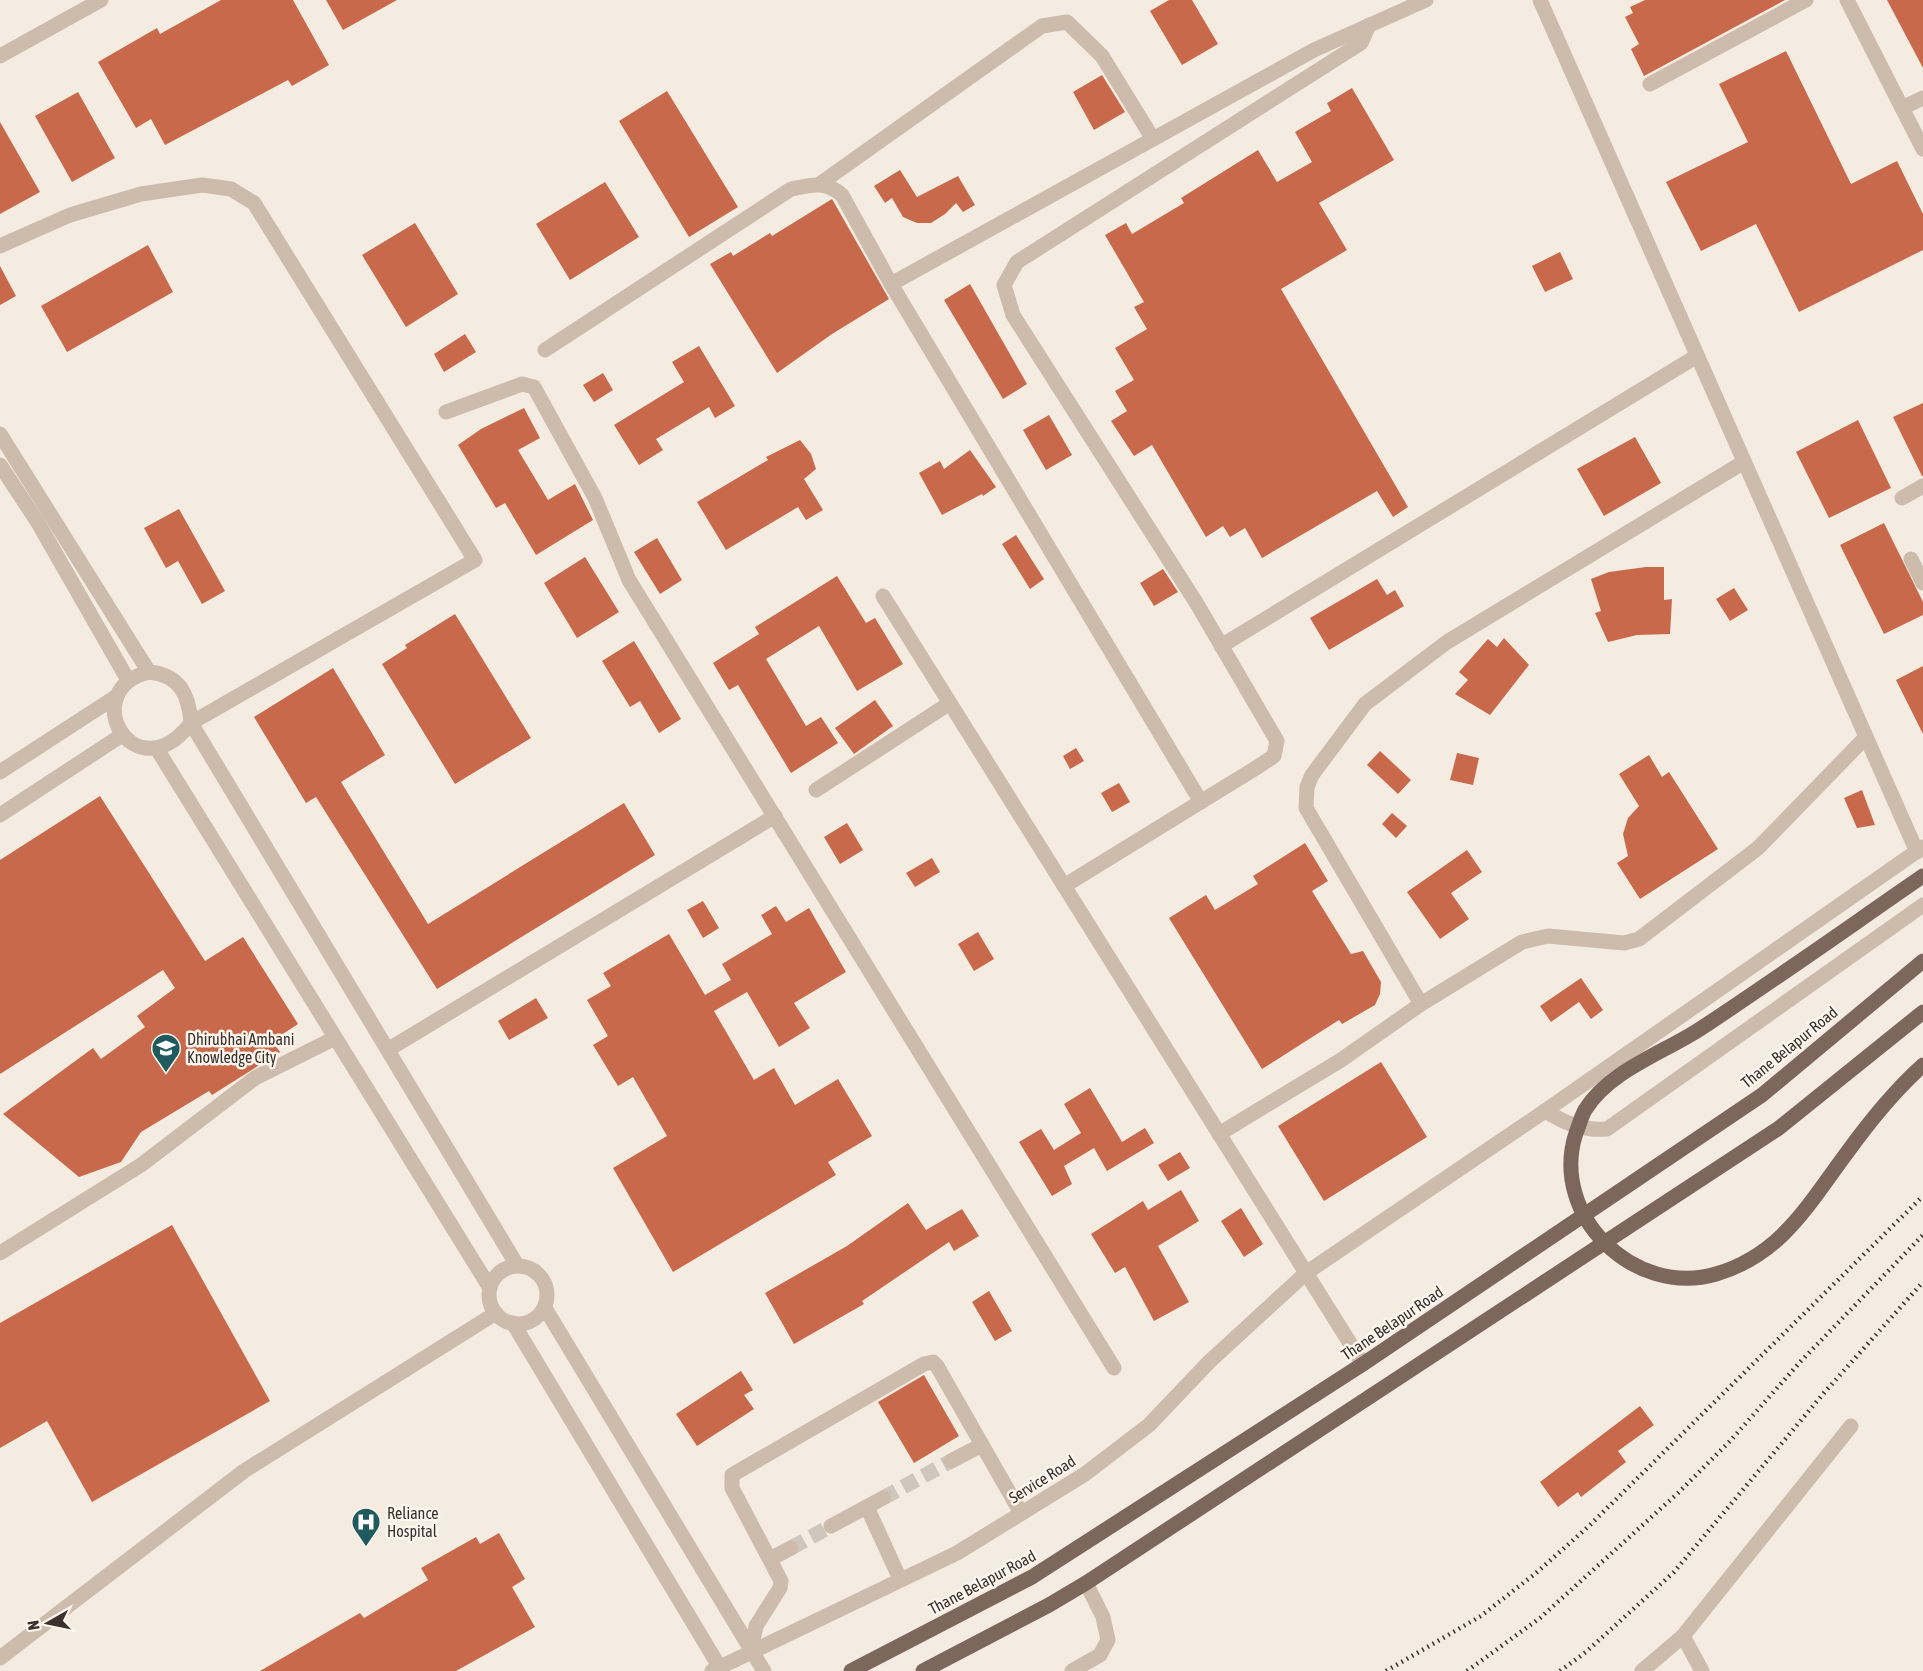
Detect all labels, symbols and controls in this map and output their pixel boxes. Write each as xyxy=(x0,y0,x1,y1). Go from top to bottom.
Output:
street label: Thane Belapur Road xyxy=(1737,1003,1841,1092)
place label: Dhirubhai Ambani Knowledge City xyxy=(187,1030,294,1067)
school or university icon: Dhirubhai Ambani Knowledge City xyxy=(150,1032,182,1074)
street label: Thane Belapur Road xyxy=(1338,1282,1447,1364)
street label: Service Road xyxy=(1005,1452,1079,1506)
place label: Reliance Hospital xyxy=(387,1504,439,1541)
hospital icon: Reliance Hospital xyxy=(350,1506,382,1548)
street label: Thane Belapur Road xyxy=(925,1546,1039,1619)
north arrow xyxy=(18,1593,78,1653)
text: N xyxy=(24,1619,43,1631)

